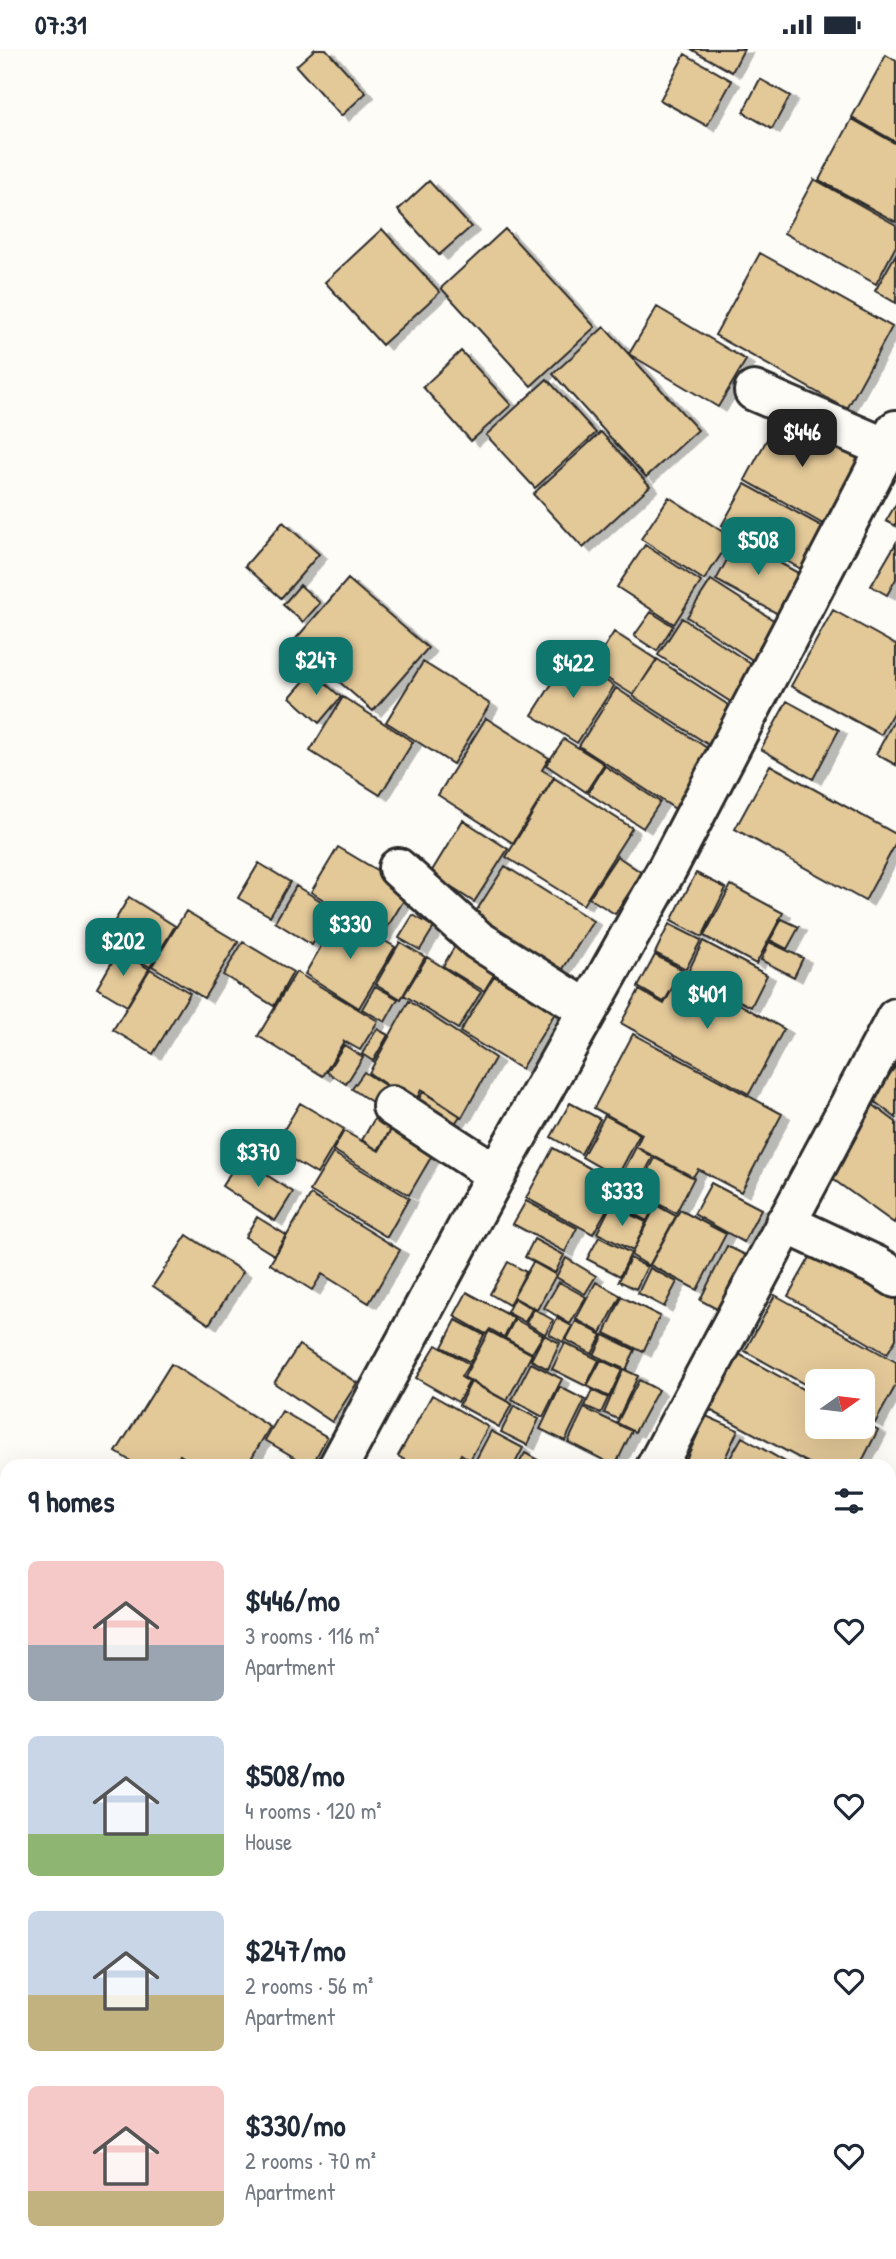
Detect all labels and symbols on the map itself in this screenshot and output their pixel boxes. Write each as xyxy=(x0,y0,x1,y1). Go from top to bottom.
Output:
pin: $446 xyxy=(761,409,843,469)
pin: $508 xyxy=(717,517,799,577)
pin: $247 xyxy=(275,637,357,697)
pin: $422 xyxy=(532,641,614,700)
pin: $330 xyxy=(309,901,391,961)
pin: $202 xyxy=(82,919,164,978)
pin: $401 xyxy=(666,971,748,1031)
pin: $370 xyxy=(217,1129,299,1189)
pin: $333 xyxy=(581,1169,663,1228)
north arrow xyxy=(805,1369,875,1439)

